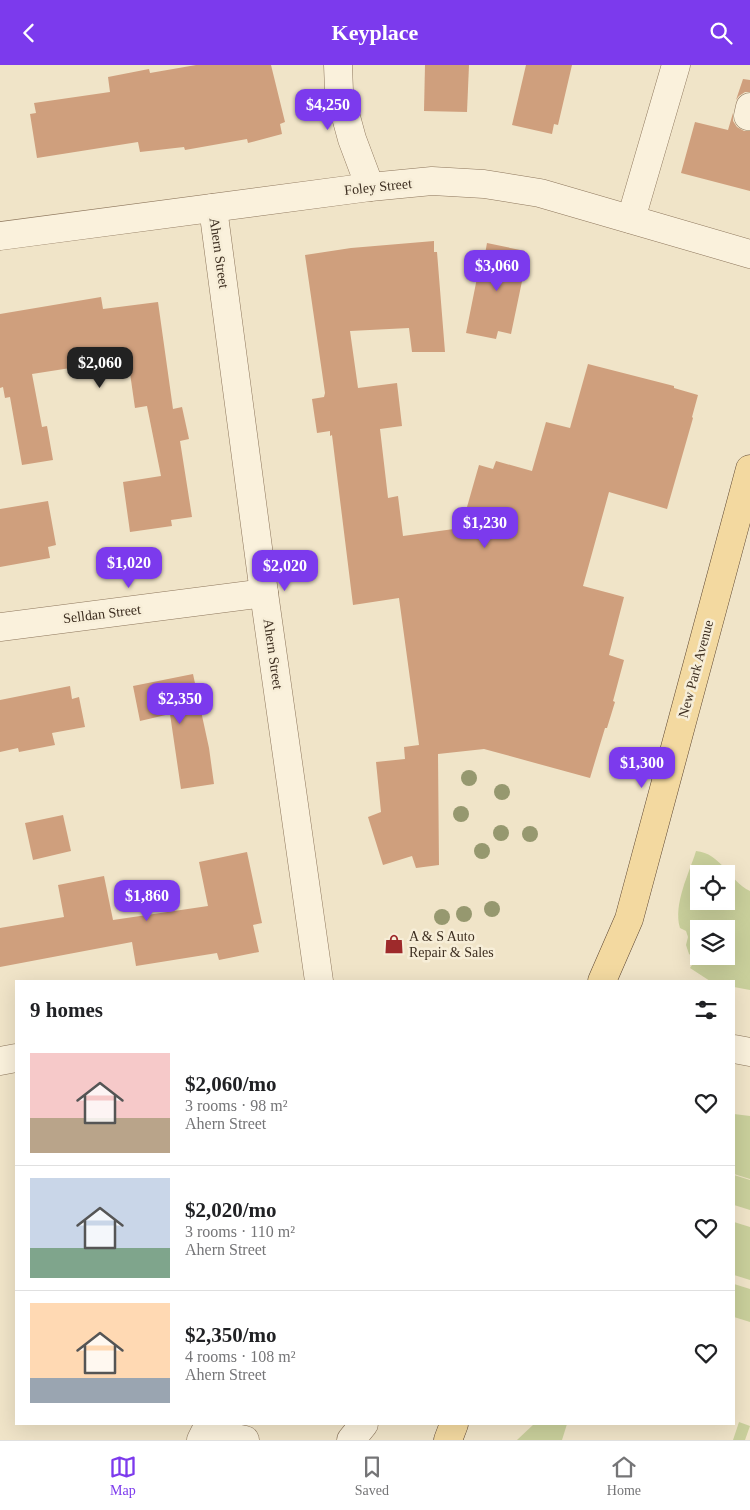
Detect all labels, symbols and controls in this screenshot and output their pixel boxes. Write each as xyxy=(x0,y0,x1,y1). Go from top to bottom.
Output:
icon: back xyxy=(15,19,43,47)
icon: search xyxy=(707,19,735,47)
text: Keyplace xyxy=(332,20,418,45)
pin: $4,250 xyxy=(287,88,369,131)
text: $4,250 xyxy=(306,96,350,113)
street label: Foley Street xyxy=(343,176,413,198)
street label: Ahern Street xyxy=(207,217,231,289)
pin: $3,060 xyxy=(456,249,538,292)
text: $3,060 xyxy=(475,257,519,274)
pin: $2,060 xyxy=(59,347,141,389)
text: $2,060 xyxy=(78,354,122,371)
pin: $1,230 xyxy=(444,507,526,549)
text: $1,230 xyxy=(463,514,507,531)
pin: $1,020 xyxy=(88,547,170,589)
pin: $2,020 xyxy=(244,549,326,592)
text: $1,020 xyxy=(107,554,151,571)
text: $2,020 xyxy=(263,557,307,574)
street label: Selldan Street xyxy=(62,602,142,626)
street label: Ahern Street xyxy=(261,618,285,690)
street label: New Park Avenue xyxy=(676,618,716,720)
pin: $2,350 xyxy=(139,683,221,725)
text: $2,350 xyxy=(158,690,202,707)
pin: $1,300 xyxy=(601,747,683,789)
text: $1,300 xyxy=(620,754,664,771)
map controls xyxy=(690,865,735,965)
button: locate xyxy=(690,865,735,910)
pin: $1,860 xyxy=(106,879,188,922)
text: $1,860 xyxy=(125,887,169,904)
button: layers xyxy=(690,920,735,965)
place label: A & S Auto Repair & Sales xyxy=(409,929,494,960)
shop icon: A & S Auto Repair & Sales xyxy=(383,933,405,955)
icon: filters xyxy=(692,996,720,1024)
text: 9 homes xyxy=(30,998,103,1022)
text: $2,060/mo xyxy=(185,1072,277,1096)
icon: home xyxy=(70,1073,130,1133)
icon: heart xyxy=(692,1089,720,1117)
text: 3 rooms · 98 m² xyxy=(185,1097,288,1114)
text: Ahern Street xyxy=(185,1115,266,1132)
icon: home xyxy=(70,1198,130,1258)
text: $2,020/mo xyxy=(185,1198,277,1222)
icon: heart xyxy=(692,1214,720,1242)
text: 3 rooms · 110 m² xyxy=(185,1223,295,1240)
text: Ahern Street xyxy=(185,1241,266,1258)
icon: home xyxy=(70,1323,130,1383)
text: $2,350/mo xyxy=(185,1323,277,1347)
icon: heart xyxy=(692,1339,720,1367)
text: 4 rooms · 108 m² xyxy=(185,1348,296,1365)
text: Ahern Street xyxy=(185,1366,266,1383)
tab: Map xyxy=(109,1453,137,1499)
tab: Saved xyxy=(355,1453,389,1499)
tab: Home xyxy=(607,1453,641,1499)

